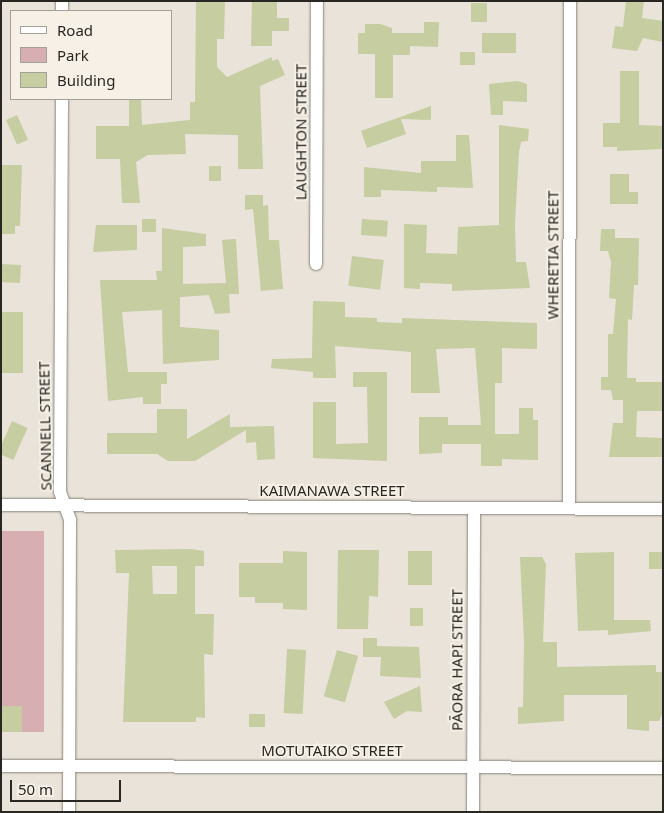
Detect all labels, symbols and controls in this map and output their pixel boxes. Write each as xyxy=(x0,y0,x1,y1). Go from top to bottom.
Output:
legend xyxy=(10,10,172,100)
text: Road xyxy=(57,20,93,40)
text: Park xyxy=(57,45,89,65)
street label: LAUGHTON STREET xyxy=(292,64,310,200)
text: Building xyxy=(57,70,115,90)
street label: WHERETIA STREET xyxy=(544,191,562,319)
street label: SCANNELL STREET xyxy=(35,361,55,491)
street label: KAIMANAWA STREET xyxy=(259,482,405,500)
street label: PĀORA HAPI STREET xyxy=(448,589,466,731)
street label: MOTUTAIKO STREET xyxy=(261,742,403,760)
scale bar xyxy=(12,770,124,802)
text: 50 m xyxy=(18,779,53,799)

